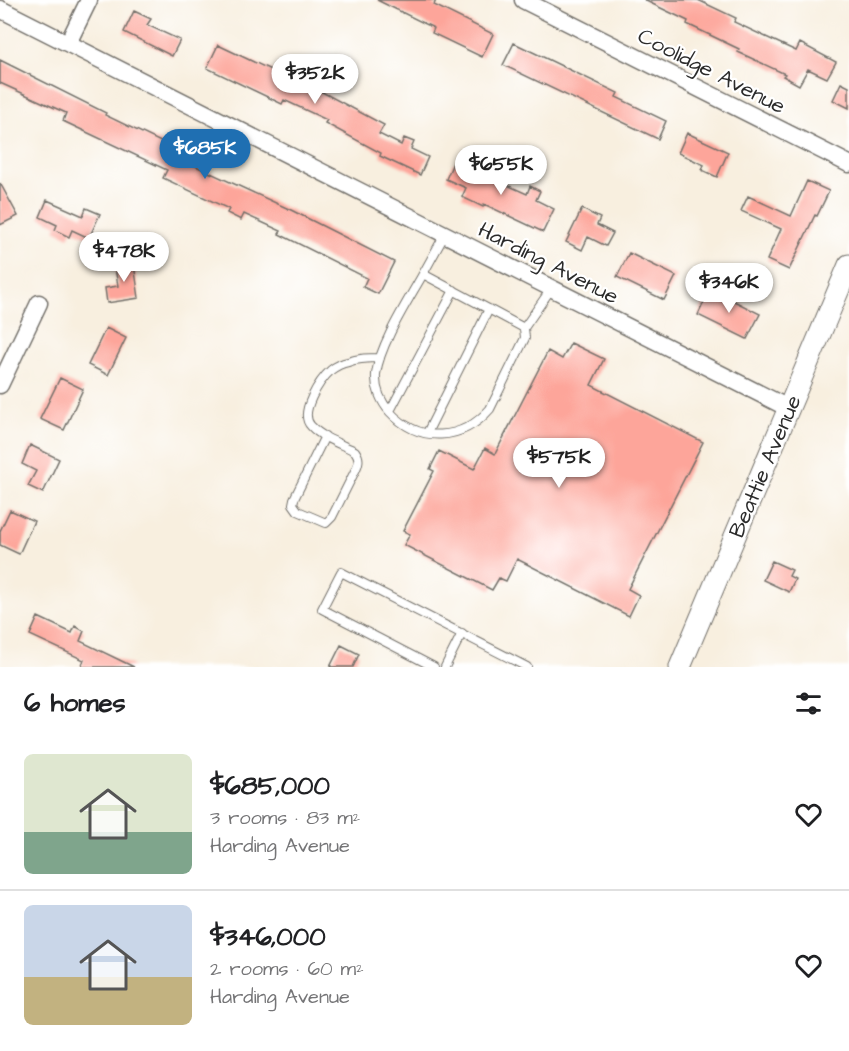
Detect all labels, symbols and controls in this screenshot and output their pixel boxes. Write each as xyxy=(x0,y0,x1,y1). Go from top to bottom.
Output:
street label: Coolidge Avenue xyxy=(632,21,791,123)
pin: $352K xyxy=(273,54,357,105)
text: $352K xyxy=(285,59,345,87)
pin: $685K xyxy=(163,129,247,180)
text: $685K xyxy=(174,134,236,162)
pin: $655K xyxy=(459,145,543,196)
text: $655K xyxy=(469,150,533,178)
street label: Harding Avenue xyxy=(472,215,624,313)
pin: $478K xyxy=(82,232,166,283)
text: $478K xyxy=(93,237,155,265)
pin: $346K xyxy=(687,263,771,314)
text: $346K xyxy=(699,268,759,296)
street label: Beattie Avenue xyxy=(721,390,809,543)
pin: $575K xyxy=(517,438,601,489)
text: $575K xyxy=(527,443,591,471)
text: 6 homes xyxy=(24,685,126,721)
icon: filters xyxy=(792,687,825,720)
text: $685,000 xyxy=(210,768,330,804)
icon: home xyxy=(72,778,144,850)
icon: heart xyxy=(792,798,825,831)
text: 3 rooms · 83 m² xyxy=(210,804,360,832)
text: Harding Avenue xyxy=(210,832,350,860)
text: $346,000 xyxy=(210,919,326,955)
icon: home xyxy=(72,929,144,1001)
icon: heart xyxy=(792,949,825,982)
text: 2 rooms · 60 m² xyxy=(210,955,364,983)
text: Harding Avenue xyxy=(210,983,350,1011)

